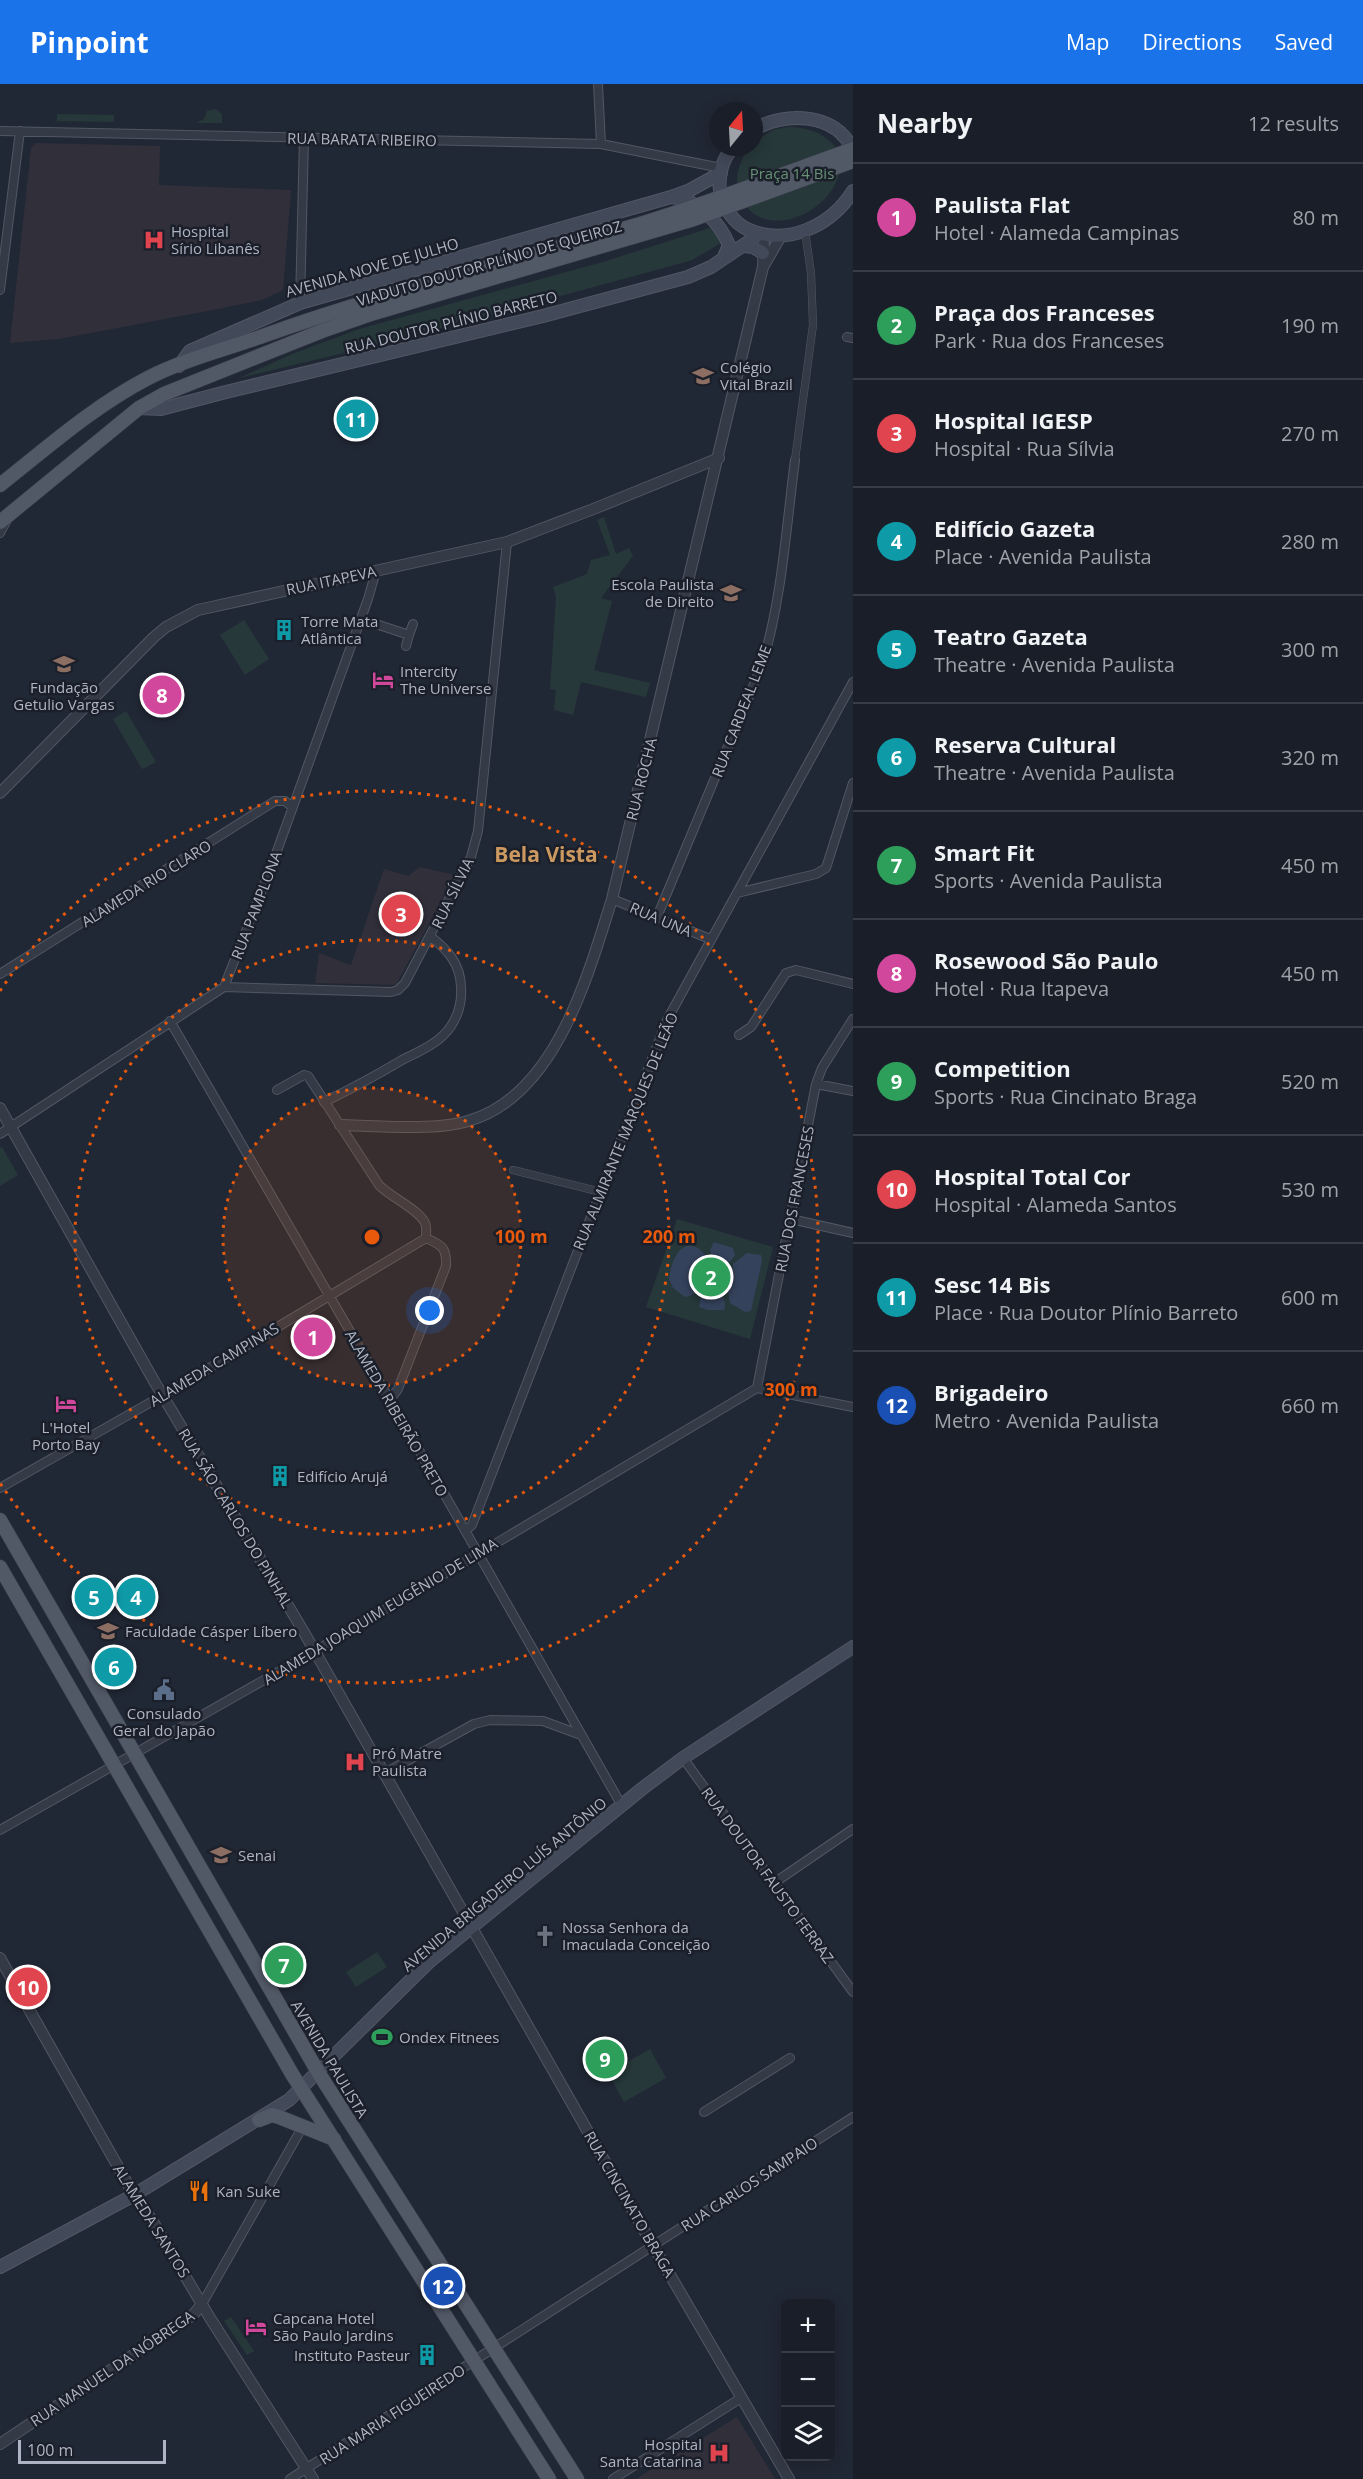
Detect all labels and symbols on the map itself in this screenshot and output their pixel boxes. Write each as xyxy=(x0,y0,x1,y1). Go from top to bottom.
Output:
north arrow xyxy=(709,102,763,156)
street label: RUA BARATA RIBEIRO xyxy=(287,128,437,150)
park label: Praça 14 Bis xyxy=(750,163,834,183)
street label: VIADUTO DOUTOR PLÍNIO DE QUEIROZ xyxy=(354,216,624,310)
place label: Hospital Sírio Libanês xyxy=(171,221,260,258)
hospital icon: Hospital Sírio Libanês xyxy=(142,228,166,252)
street label: AVENIDA NOVE DE JULHO xyxy=(283,233,461,301)
street label: RUA DOUTOR PLÍNIO BARRETO xyxy=(343,286,559,358)
place label: Colégio Vital Brazil xyxy=(720,357,793,394)
school or university icon: Colégio Vital Brazil xyxy=(691,364,715,388)
pin: 11 xyxy=(336,396,376,442)
street label: RUA ITAPEVA xyxy=(284,561,378,599)
place label: Escola Paulista de Direito xyxy=(611,574,714,611)
school or university icon: Escola Paulista de Direito xyxy=(719,581,743,605)
place label: Torre Mata Atlântica xyxy=(301,611,378,648)
building icon: Torre Mata Atlântica xyxy=(272,618,296,642)
street label: RUA CARDEAL LEME xyxy=(707,642,775,780)
school or university icon: Fundação Getulio Vargas xyxy=(52,652,76,676)
place label: Intercity The Universe xyxy=(400,661,491,698)
hotel icon: Intercity The Universe xyxy=(371,668,395,692)
pin: 8 xyxy=(142,672,182,718)
place label: Fundação Getulio Vargas xyxy=(13,677,115,714)
street label: RUA ROCHA xyxy=(621,735,661,822)
street label: ALAMEDA RIO CLARO xyxy=(77,835,215,931)
district label: Bela Vista xyxy=(494,840,598,868)
street label: RUA PAMPLONA xyxy=(226,847,286,962)
street label: RUA SÍLVIA xyxy=(426,854,478,932)
pin: 3 xyxy=(382,892,420,936)
street label: RUA UNA xyxy=(627,897,695,941)
street label: RUA ALMIRANTE MARQUES DE LEÃO xyxy=(568,1009,682,1253)
street label: RUA DOS FRANCESES xyxy=(770,1124,818,1274)
text: 100 m xyxy=(494,1224,548,1248)
text: 200 m xyxy=(642,1224,696,1248)
centre of rings xyxy=(362,1227,382,1247)
pin: 2 xyxy=(692,1254,730,1300)
your location xyxy=(415,1296,444,1325)
pin: 1 xyxy=(294,1314,332,1360)
street label: ALAMEDA CAMPINAS xyxy=(146,1317,282,1411)
street label: ALAMEDA RIBEIRÃO PRETO xyxy=(341,1326,453,1500)
text: 300 m xyxy=(764,1377,818,1401)
hotel icon: L'Hotel Porto Bay xyxy=(54,1392,78,1416)
place label: L'Hotel Porto Bay xyxy=(32,1417,100,1454)
street label: RUA SÃO CARLOS DO PINHAL xyxy=(174,1425,298,1612)
building icon: Edifício Arujá xyxy=(268,1464,292,1488)
place label: Edifício Arujá xyxy=(297,1466,388,1486)
street label: ALAMEDA JOAQUIM EUGÊNIO DE LIMA xyxy=(259,1533,501,1689)
pin: 5 xyxy=(74,1574,113,1620)
pin: 4 xyxy=(116,1574,156,1620)
school or university icon: Faculdade Cásper Líbero xyxy=(96,1619,120,1643)
place label: Faculdade Cásper Líbero xyxy=(125,1621,297,1641)
pin: 6 xyxy=(94,1644,134,1690)
public building icon: Consulado Geral do Japão xyxy=(152,1678,176,1702)
place label: Consulado Geral do Japão xyxy=(113,1703,215,1740)
place label: Pró Matre Paulista xyxy=(372,1743,442,1780)
hospital icon: Pró Matre Paulista xyxy=(343,1750,367,1774)
street label: RUA DOUTOR FAUSTO FERRAZ xyxy=(697,1783,839,1967)
street label: AVENIDA BRIGADEIRO LUÍS ANTÔNIO xyxy=(398,1792,610,1976)
school or university icon: Senai xyxy=(209,1843,233,1867)
place label: Senai xyxy=(238,1845,276,1865)
place label: Nossa Senhora da Imaculada Conceição xyxy=(562,1917,710,1954)
church icon: Nossa Senhora da Imaculada Conceição xyxy=(533,1924,557,1948)
pin: 7 xyxy=(264,1942,304,1988)
pin: 10 xyxy=(9,1964,48,2010)
street label: AVENIDA PAULISTA xyxy=(287,1996,373,2122)
sports icon: Ondex Fitnees xyxy=(370,2025,394,2049)
place label: Ondex Fitnees xyxy=(399,2027,499,2047)
pin: 9 xyxy=(586,2036,624,2082)
street label: RUA CINCINATO BRAGA xyxy=(580,2127,680,2281)
street label: RUA CARLOS SAMPAIO xyxy=(677,2132,821,2236)
street label: ALAMEDA SANTOS xyxy=(109,2161,195,2281)
restaurant icon: Kan Suke xyxy=(187,2179,211,2203)
place label: Kan Suke xyxy=(216,2181,280,2201)
pin: 12 xyxy=(424,2264,462,2308)
street label: RUA MANUEL DA NÓBREGA xyxy=(26,2305,198,2430)
place label: Capcana Hotel São Paulo Jardins xyxy=(273,2308,394,2345)
hotel icon: Capcana Hotel São Paulo Jardins xyxy=(244,2315,268,2339)
building icon: Instituto Pasteur xyxy=(415,2343,439,2367)
place label: Instituto Pasteur xyxy=(294,2345,410,2365)
street label: RUA MARIA FIGUEIREDO xyxy=(315,2359,469,2469)
place label: Hospital Santa Catarina xyxy=(600,2434,702,2471)
scale bar xyxy=(18,2437,166,2464)
hospital icon: Hospital Santa Catarina xyxy=(707,2441,731,2465)

